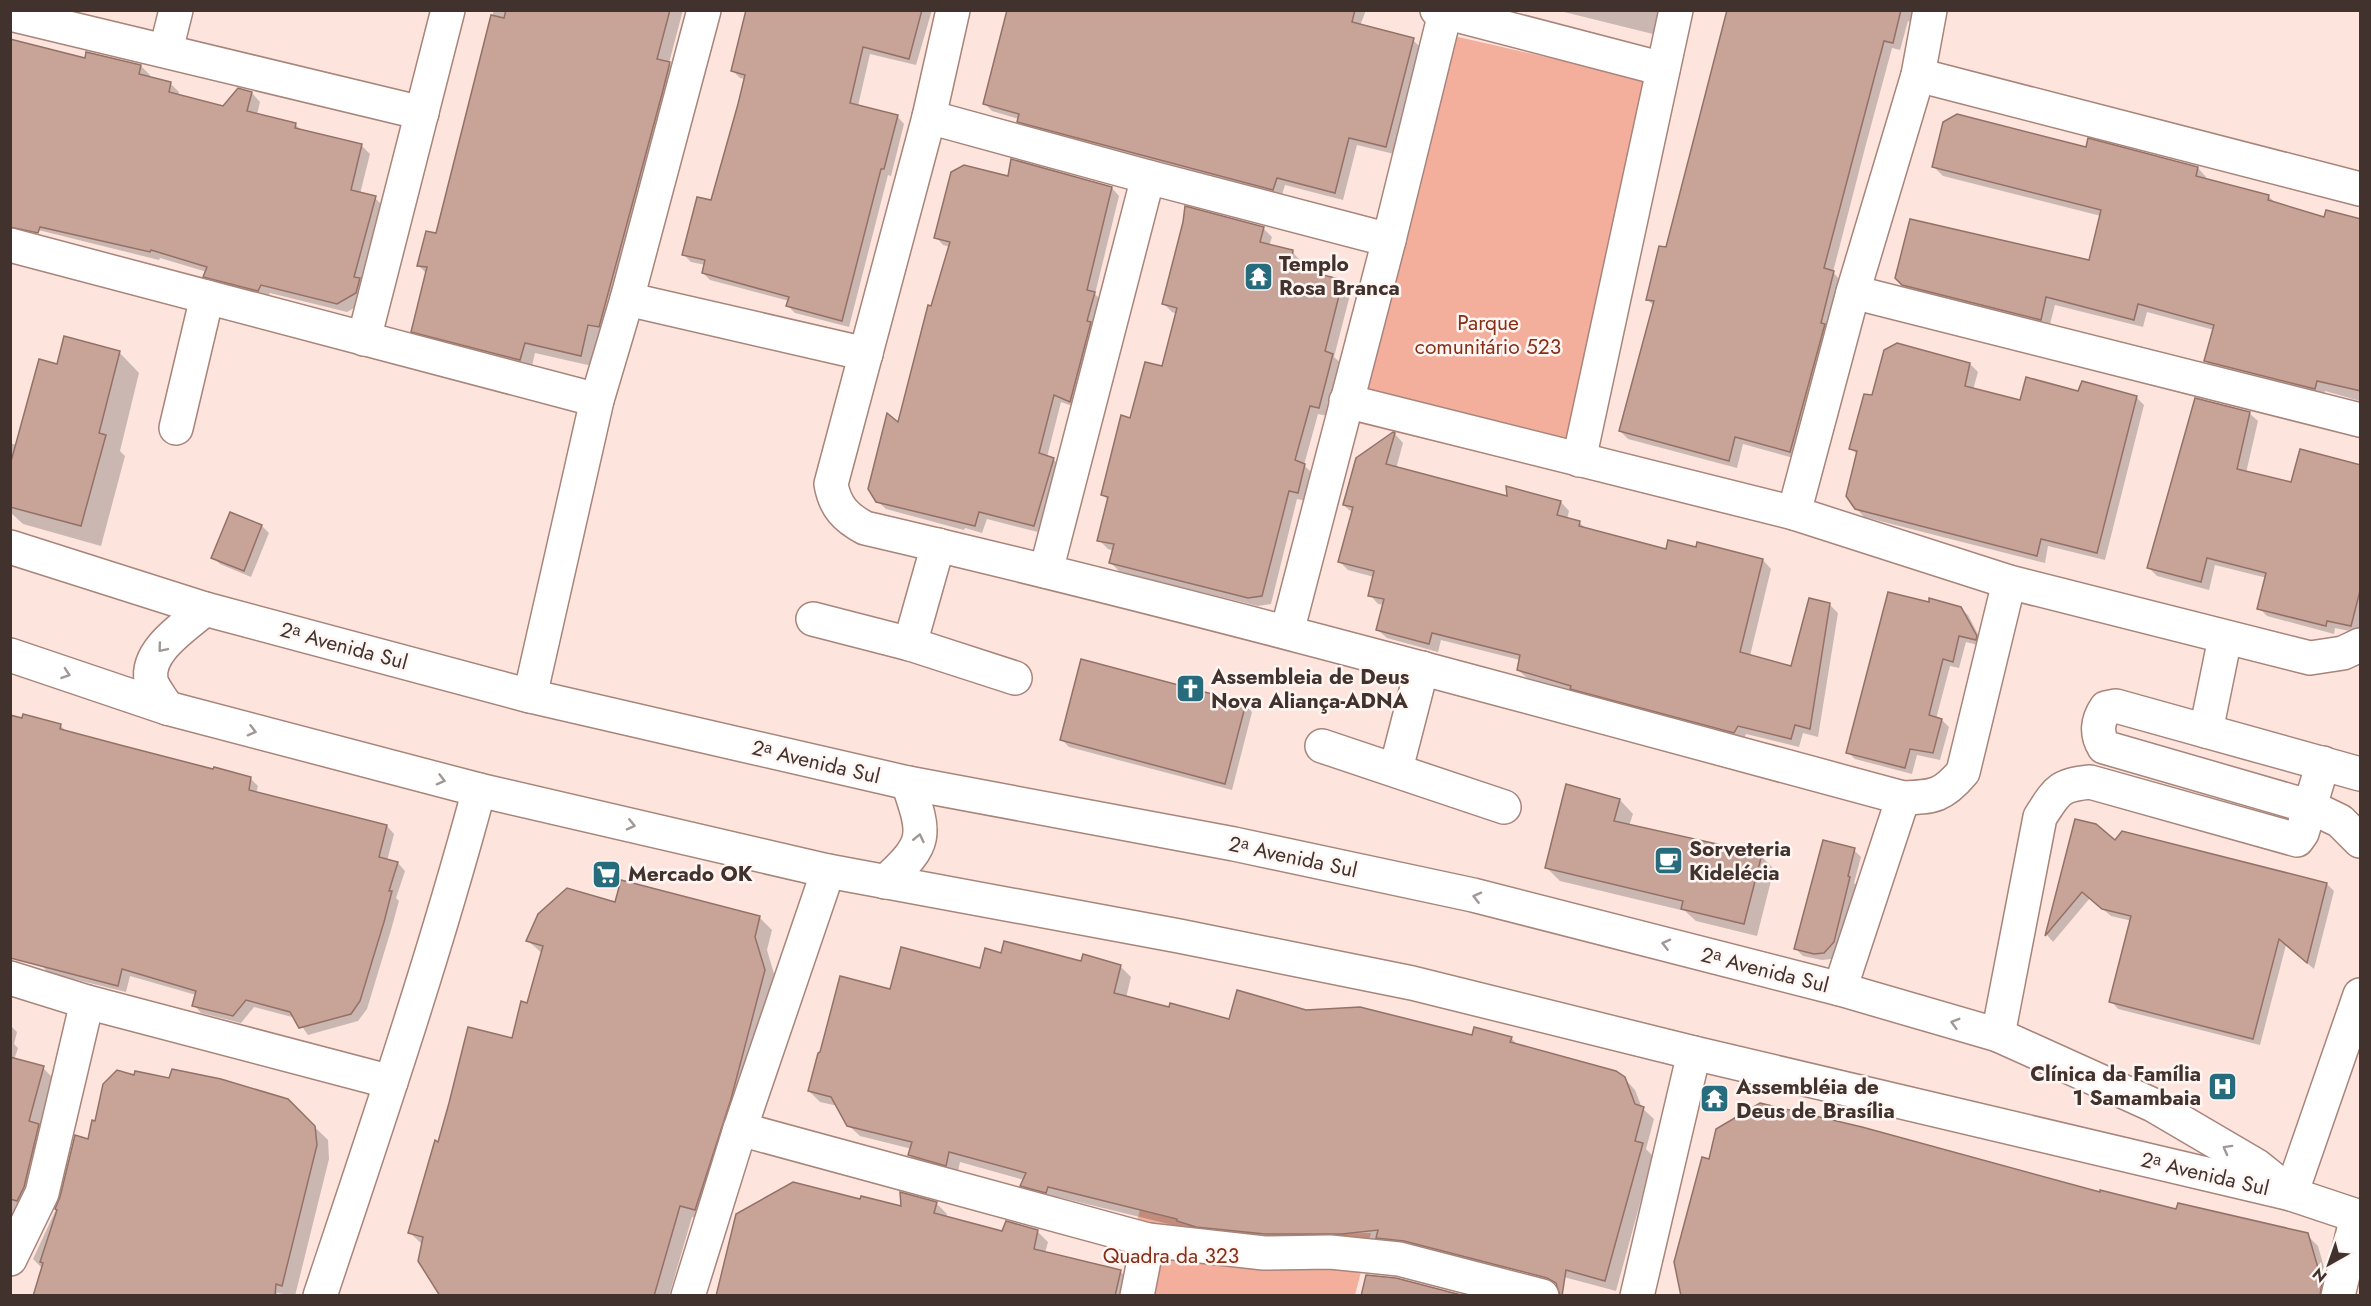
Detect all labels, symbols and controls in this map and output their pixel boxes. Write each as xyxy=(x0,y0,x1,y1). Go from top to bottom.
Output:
place label: Templo Rosa Branca xyxy=(1279,249,1400,303)
temple icon: Templo Rosa Branca xyxy=(1242,260,1274,292)
park label: Parque comunitário 523 xyxy=(1415,308,1561,362)
street label: 2ᵃ Avenida Sul xyxy=(277,615,411,677)
one-way arrow xyxy=(158,641,169,652)
place label: Assembleia de Deus Nova Aliança-ADNA xyxy=(1210,662,1410,716)
one-way arrow xyxy=(60,667,71,679)
church icon: Assembleia de Deus Nova Aliança-ADNA xyxy=(1174,673,1206,705)
one-way arrow xyxy=(247,723,257,736)
street label: 2ᵃ Avenida Sul xyxy=(749,733,883,791)
one-way arrow xyxy=(436,773,446,786)
one-way arrow xyxy=(625,818,635,831)
street label: 2ᵃ Avenida Sul xyxy=(1226,829,1360,885)
one-way arrow xyxy=(911,833,924,843)
place label: Sorveteria Kidelécia xyxy=(1689,834,1791,888)
cafe icon: Sorveteria Kidelécia xyxy=(1652,845,1684,877)
supermarket icon: Mercado OK xyxy=(591,858,623,890)
place label: Mercado OK xyxy=(628,859,753,889)
one-way arrow xyxy=(1472,891,1482,904)
one-way arrow xyxy=(1661,939,1671,952)
street label: 2ᵃ Avenida Sul xyxy=(1698,940,1832,1000)
one-way arrow xyxy=(1951,1017,1961,1030)
place label: Clínica da Família 1 Samambaia xyxy=(2030,1059,2201,1113)
hospital icon: Clínica da Família 1 Samambaia xyxy=(2206,1070,2238,1102)
place label: Assembléia de Deus de Brasília xyxy=(1735,1072,1895,1126)
temple icon: Assembléia de Deus de Brasília xyxy=(1699,1083,1731,1115)
street label: 2ᵃ Avenida Sul xyxy=(2138,1145,2272,1203)
one-way arrow xyxy=(2223,1145,2233,1156)
north arrow xyxy=(2299,1234,2359,1294)
park label: Quadra da 323 xyxy=(1103,1241,1239,1271)
text: N xyxy=(2307,1262,2332,1288)

